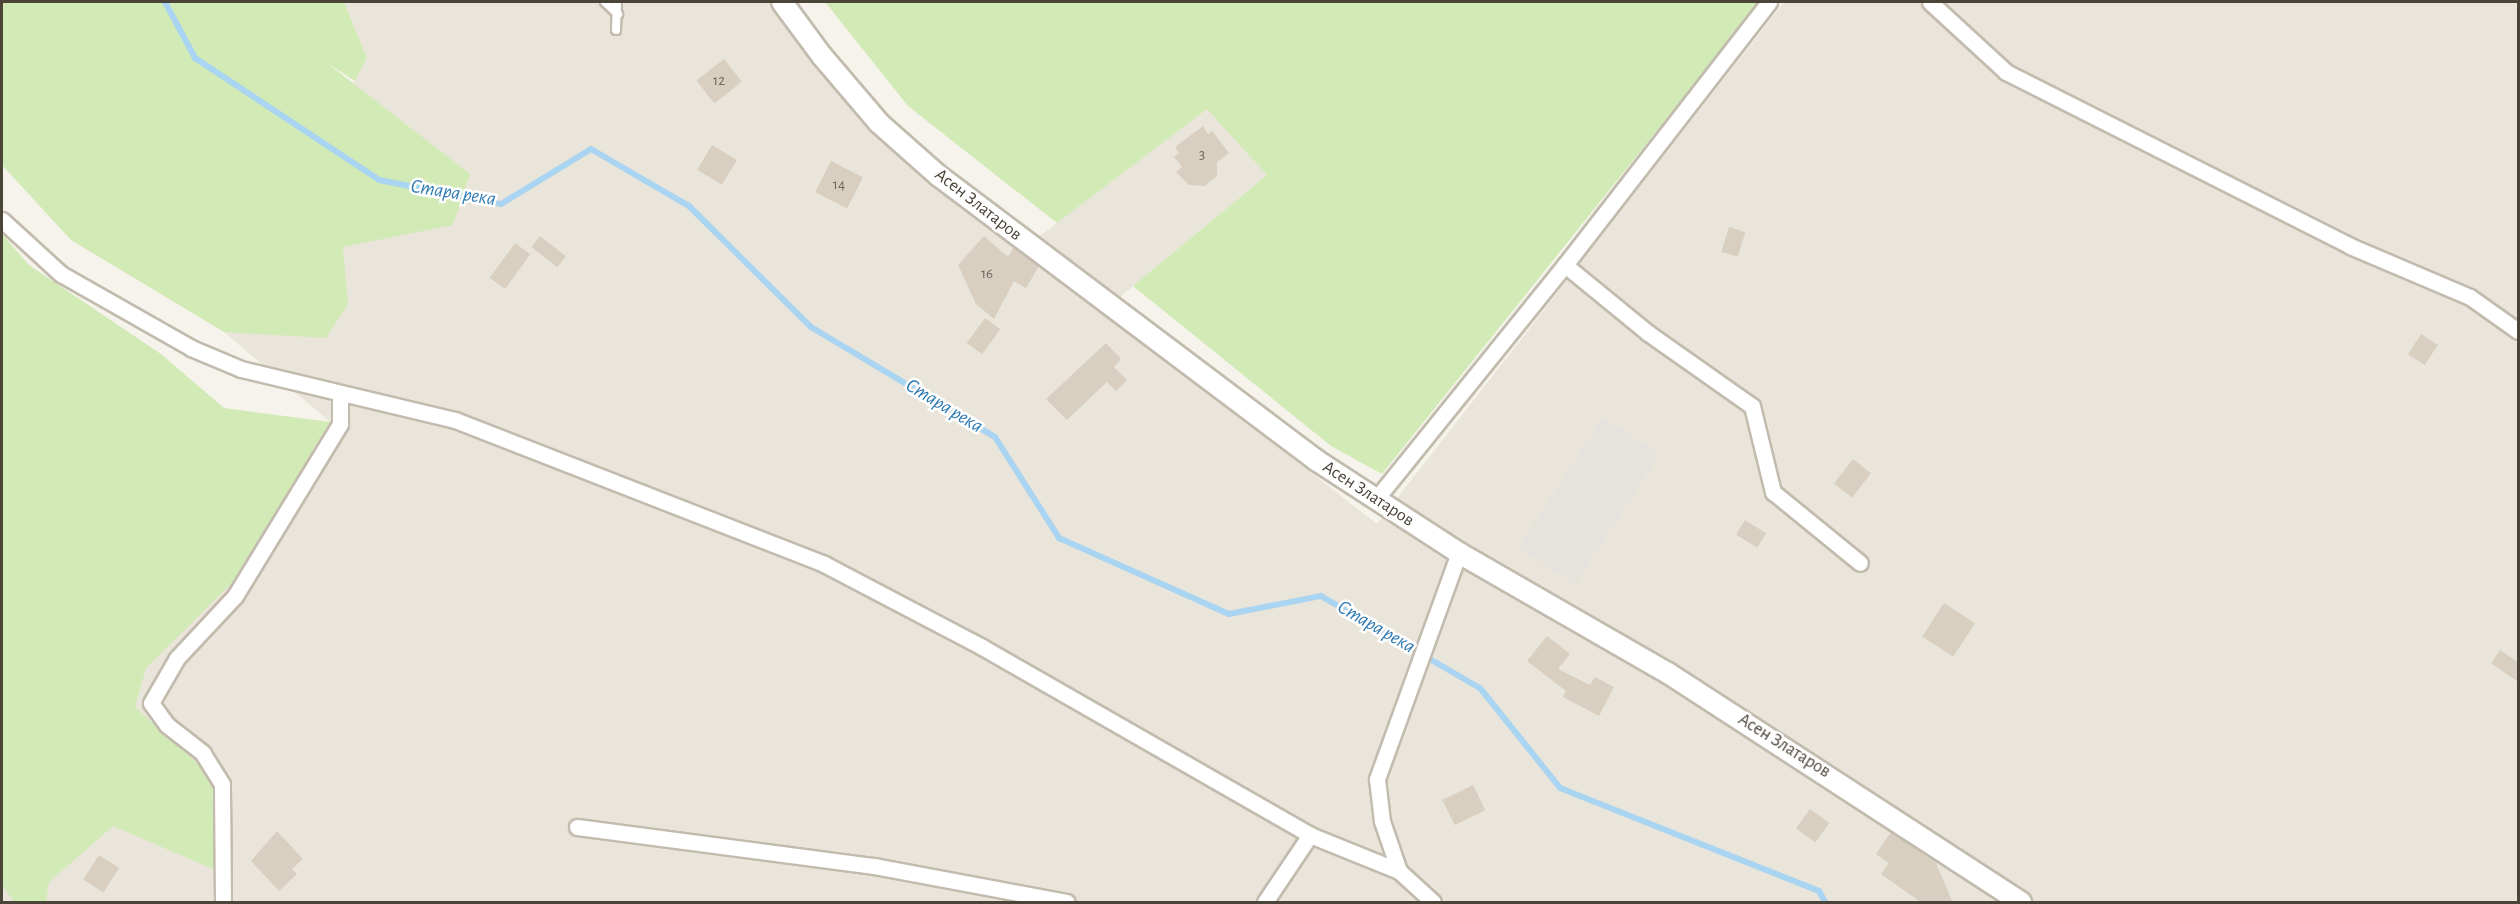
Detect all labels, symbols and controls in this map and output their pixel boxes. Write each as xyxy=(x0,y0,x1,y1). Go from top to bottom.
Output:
house number: 12 xyxy=(713,72,725,90)
house number: 3 xyxy=(1199,146,1205,164)
street label: Асен Златаров xyxy=(930,164,1026,246)
water label: Стара река xyxy=(409,174,497,212)
house number: 14 xyxy=(833,176,845,194)
house number: 16 xyxy=(981,265,993,283)
water label: Стара река xyxy=(901,374,987,438)
street label: Асен Златаров xyxy=(1318,456,1418,532)
water label: Стара река xyxy=(1333,595,1419,659)
street label: Асен Златаров xyxy=(1734,709,1834,783)

